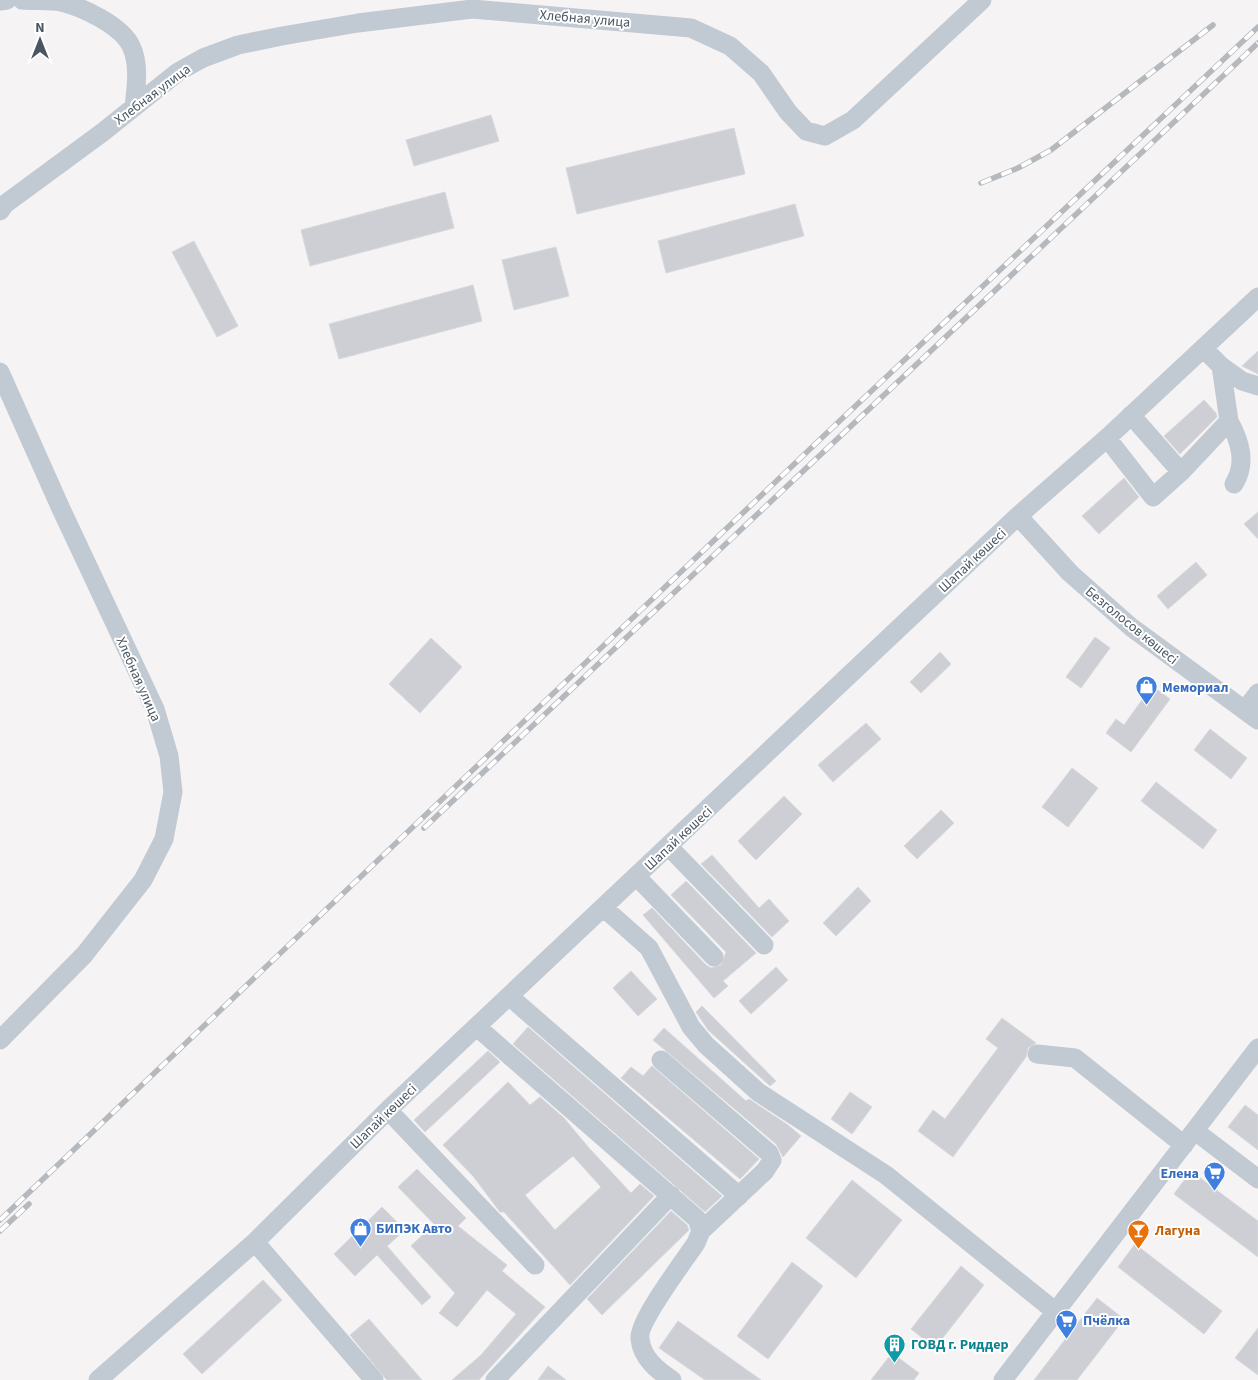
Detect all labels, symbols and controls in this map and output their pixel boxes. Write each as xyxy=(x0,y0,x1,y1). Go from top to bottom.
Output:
street label: Хлебная улица xyxy=(539,5,631,33)
north arrow xyxy=(15,15,65,65)
text: N xyxy=(35,18,45,38)
street label: Хлебная улица xyxy=(110,59,195,130)
street label: Шапай көшесі xyxy=(934,524,1011,597)
street label: Безголосов көшесі xyxy=(1081,582,1182,670)
street label: Хлебная улица xyxy=(110,634,166,725)
shop icon: Мемориал xyxy=(1134,675,1158,706)
place label: Мемориал xyxy=(1162,678,1229,698)
street label: Шапай көшесі xyxy=(640,802,717,875)
street label: Шапай көшесі xyxy=(346,1080,422,1154)
supermarket icon: Елена xyxy=(1203,1161,1227,1192)
place label: Елена xyxy=(1161,1164,1199,1184)
shop icon: БИПЭК Авто xyxy=(348,1216,372,1247)
bar icon: Лагуна xyxy=(1127,1218,1151,1249)
place label: БИПЭК Авто xyxy=(376,1219,452,1239)
place label: Лагуна xyxy=(1154,1221,1200,1241)
supermarket icon: Пчёлка xyxy=(1055,1308,1079,1339)
place label: Пчёлка xyxy=(1083,1311,1130,1331)
building icon: ГОВД г. Риддер xyxy=(883,1332,907,1363)
place label: ГОВД г. Риддер xyxy=(911,1335,1009,1355)

